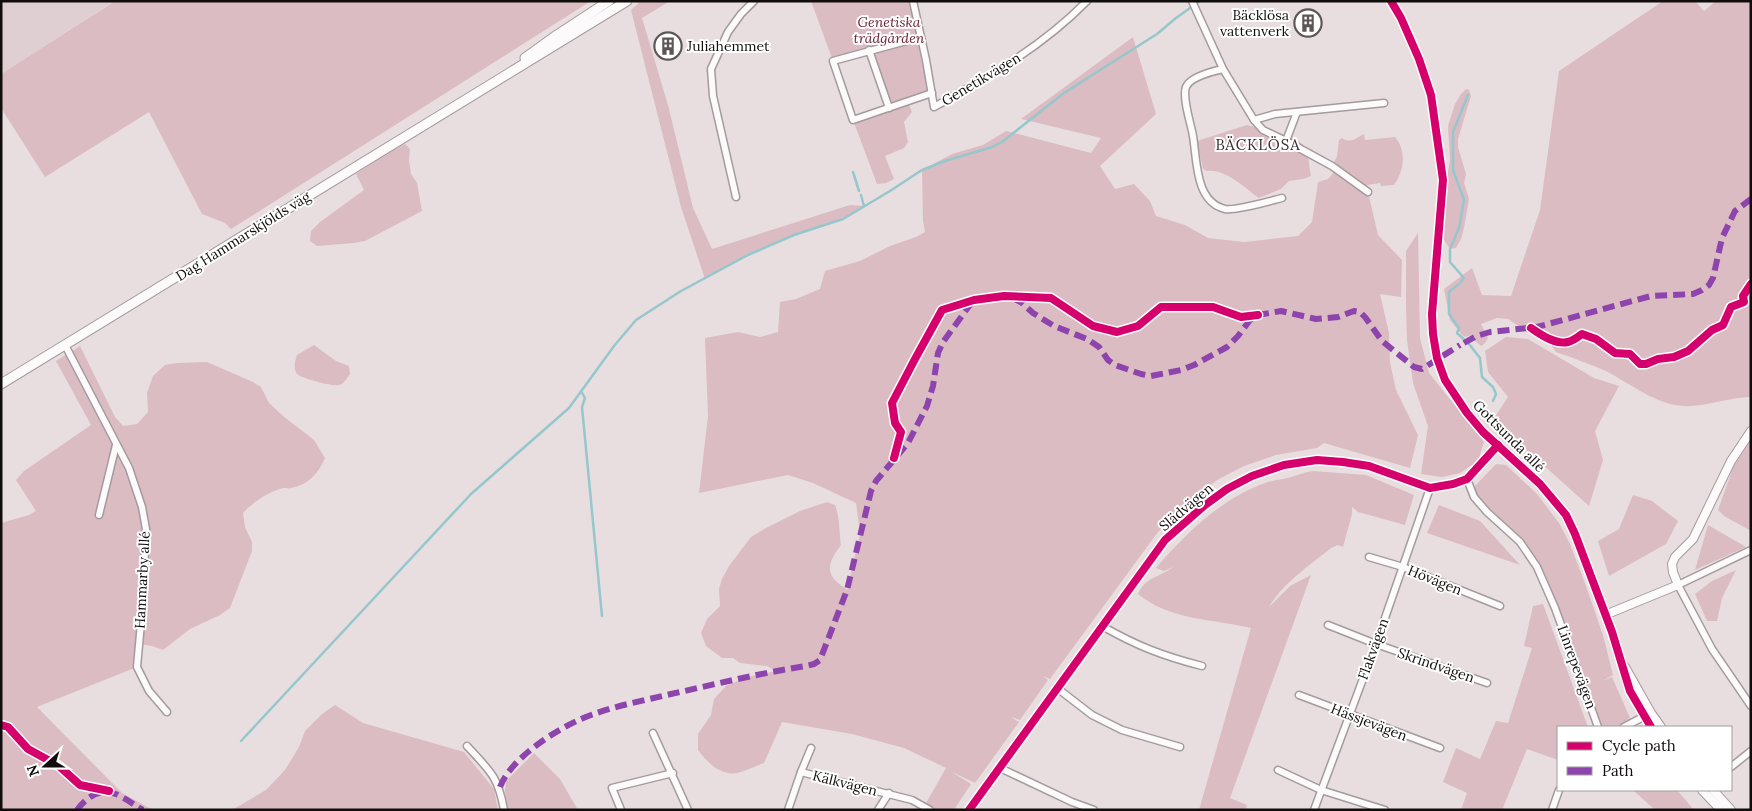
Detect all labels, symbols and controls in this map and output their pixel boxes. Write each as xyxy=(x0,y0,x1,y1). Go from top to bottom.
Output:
place label: Bäcklösa vattenverk xyxy=(1220,6,1289,40)
building icon: Bäcklösa vattenverk xyxy=(1293,8,1323,38)
park label: Genetiska trädgården xyxy=(854,13,925,47)
building icon: Juliahemmet xyxy=(653,31,683,61)
place label: Juliahemmet xyxy=(686,37,770,55)
street label: Genetikvägen xyxy=(938,48,1024,110)
district label: BÄCKLÖSA xyxy=(1215,135,1301,154)
street label: Dag Hammarskjölds väg xyxy=(172,187,314,285)
street label: Gottsunda allé xyxy=(1469,396,1549,476)
street label: Slädvägen xyxy=(1155,479,1217,535)
street label: Hammarby allé xyxy=(130,530,154,629)
street label: Hövägen xyxy=(1405,561,1465,599)
street label: Flakvägen xyxy=(1354,615,1393,682)
street label: Linrepevägen xyxy=(1554,623,1601,712)
street label: Skrindvägen xyxy=(1395,643,1477,687)
street label: Hässjevägen xyxy=(1328,699,1410,745)
legend xyxy=(1557,726,1732,791)
text: Cycle path xyxy=(1602,736,1676,755)
north arrow xyxy=(20,741,70,791)
text: Path xyxy=(1602,761,1633,780)
text: N xyxy=(22,762,43,779)
street label: Kälkvägen xyxy=(811,766,880,800)

